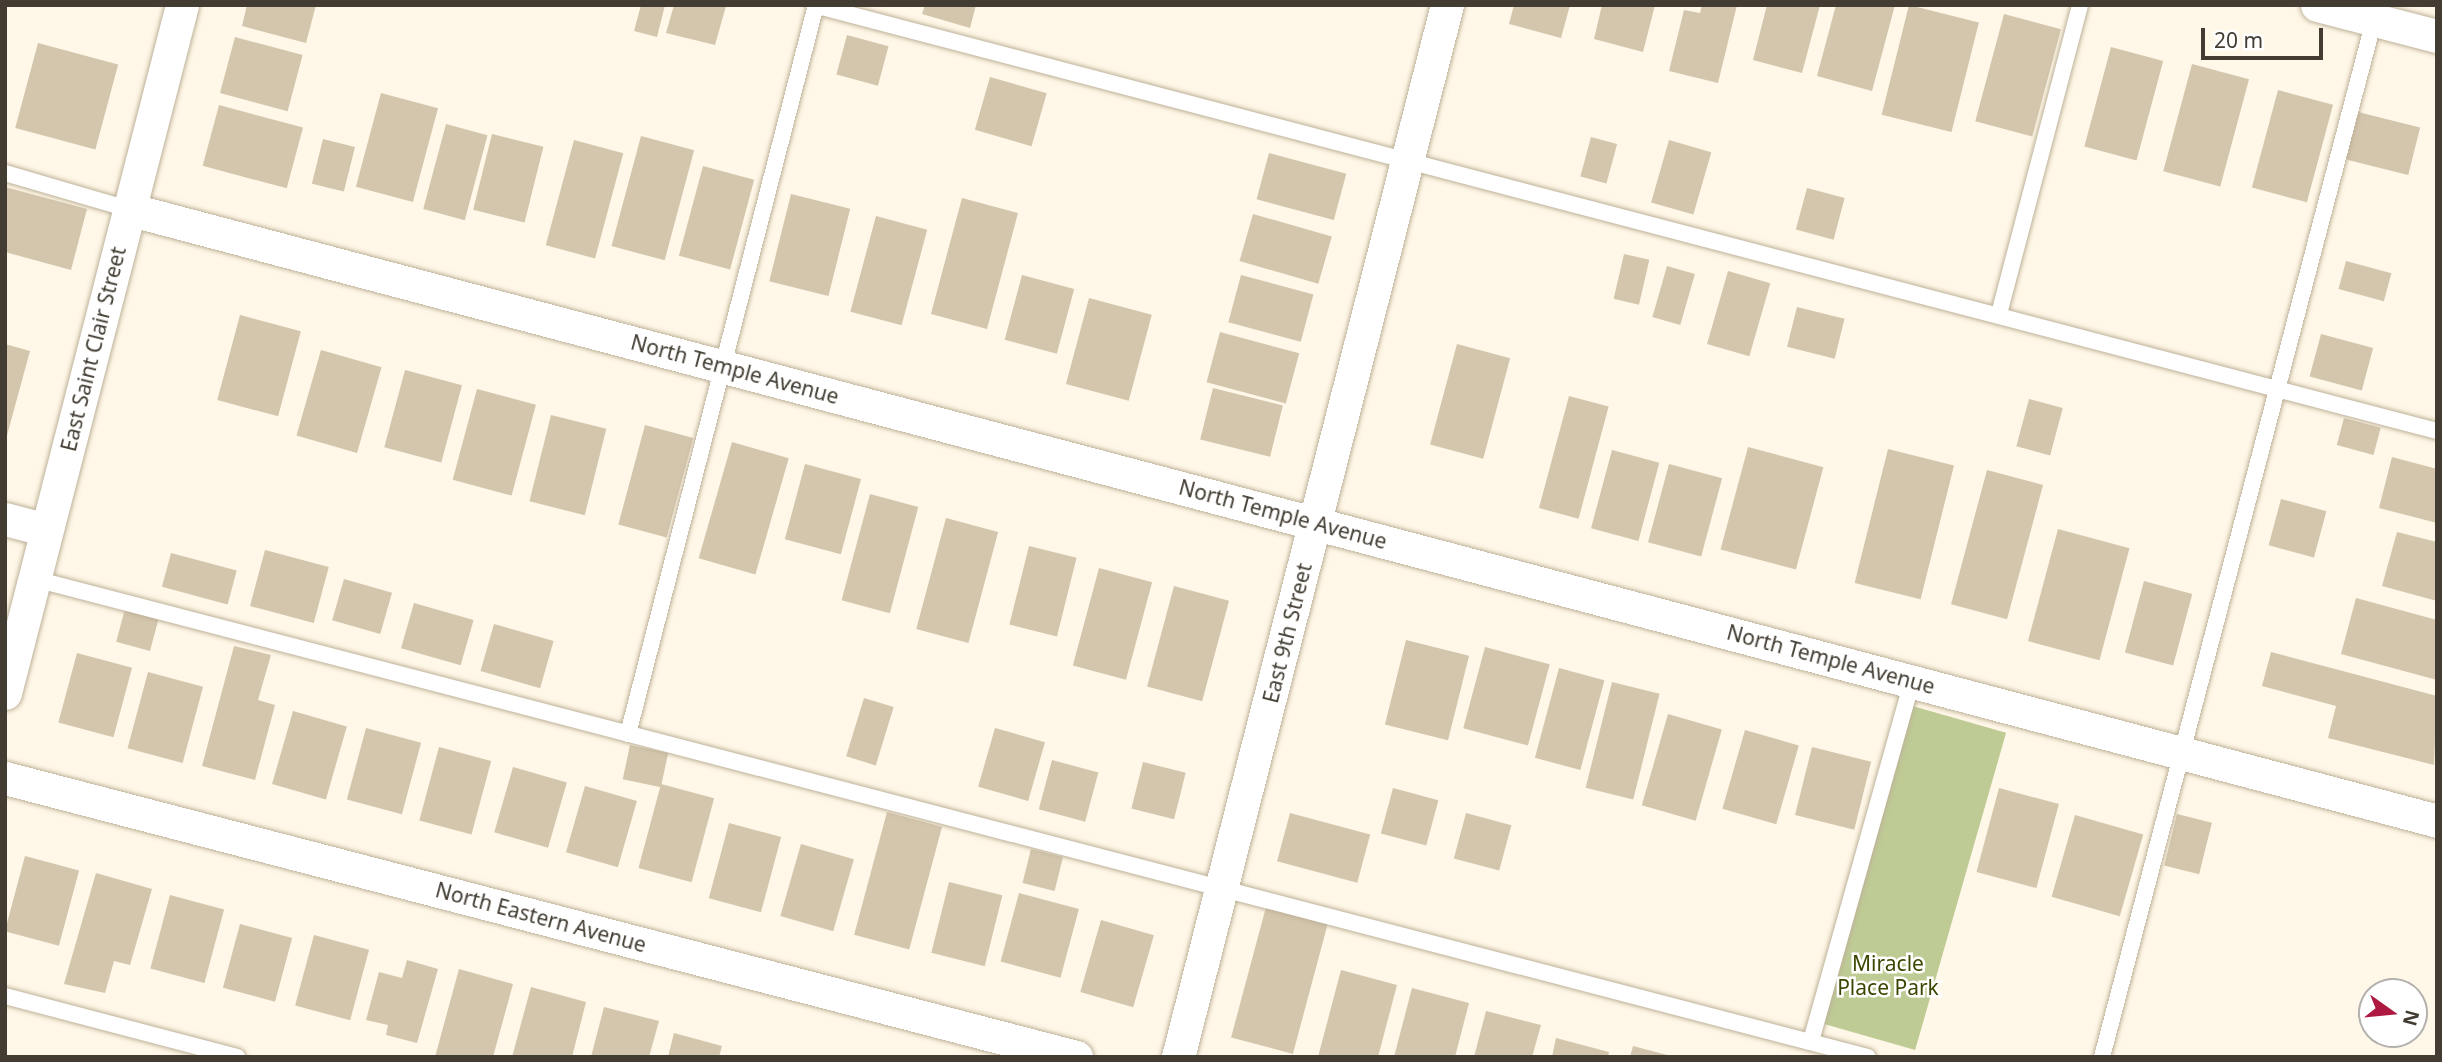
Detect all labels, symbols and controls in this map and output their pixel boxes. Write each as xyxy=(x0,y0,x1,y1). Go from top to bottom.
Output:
scale bar xyxy=(2204,14,2326,58)
text: 20 m xyxy=(2214,26,2263,54)
street label: East Saint Clair Street xyxy=(55,244,131,454)
street label: North Temple Avenue xyxy=(628,329,842,409)
street label: North Temple Avenue xyxy=(1176,474,1390,554)
street label: East 9th Street xyxy=(1257,560,1317,706)
street label: North Temple Avenue xyxy=(1724,619,1938,699)
street label: North Eastern Avenue xyxy=(433,877,649,957)
park label: Miracle Place Park xyxy=(1837,950,1939,1000)
north arrow xyxy=(2358,978,2428,1048)
text: N xyxy=(2397,1007,2426,1029)

